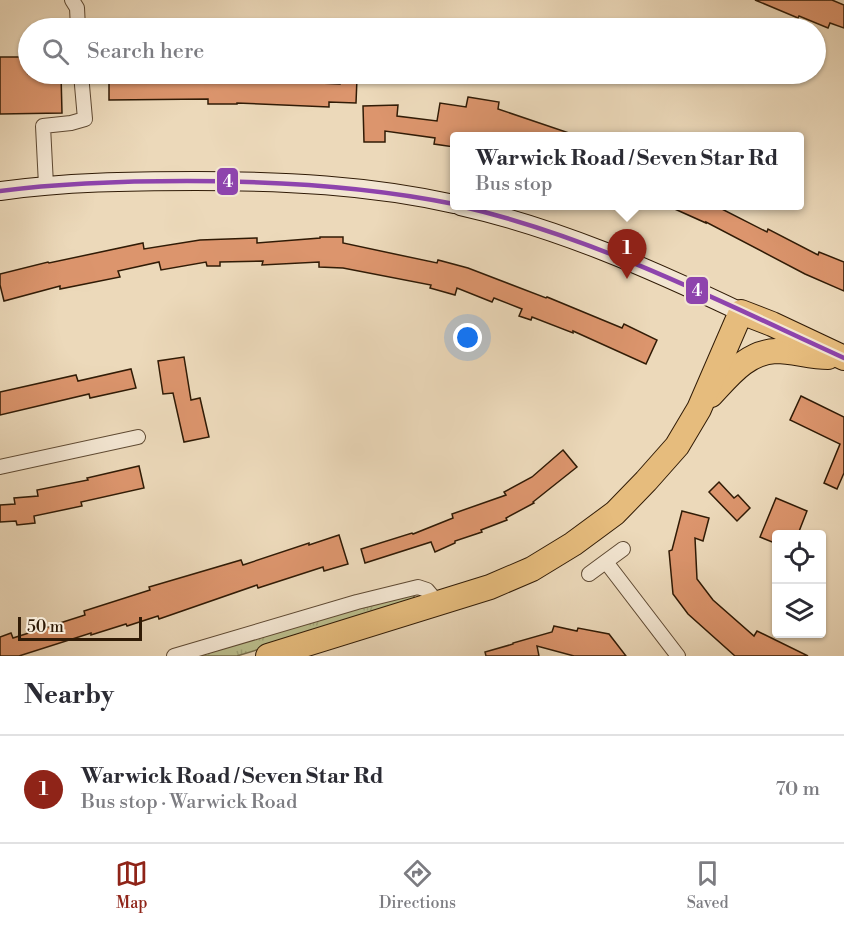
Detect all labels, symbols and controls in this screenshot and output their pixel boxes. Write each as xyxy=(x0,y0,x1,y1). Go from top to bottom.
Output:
search box xyxy=(18,18,826,84)
icon: search xyxy=(39,35,72,68)
text: Search here xyxy=(87,38,204,65)
popup xyxy=(450,132,804,210)
text: Warwick Road / Seven Star Rd xyxy=(476,145,778,172)
line badge: 4 xyxy=(216,167,239,196)
text: 4 xyxy=(223,172,234,192)
text: Bus stop xyxy=(476,172,553,197)
pin: 1 xyxy=(608,230,646,279)
line badge: 4 xyxy=(685,276,709,305)
text: 4 xyxy=(692,281,703,301)
your location xyxy=(453,323,482,352)
map controls xyxy=(772,530,826,638)
button: locate xyxy=(772,530,826,584)
button: layers xyxy=(772,584,826,638)
scale bar xyxy=(18,614,142,642)
text: 50 m xyxy=(27,617,64,637)
text: Nearby xyxy=(24,679,114,711)
text: Warwick Road / Seven Star Rd xyxy=(81,763,384,790)
text: 1 xyxy=(39,777,48,802)
text: 70 m xyxy=(776,777,820,802)
text: Bus stop · Warwick Road xyxy=(81,790,297,815)
tab: Map xyxy=(115,857,148,913)
tab: Directions xyxy=(379,857,456,913)
tab: Saved xyxy=(687,857,729,913)

